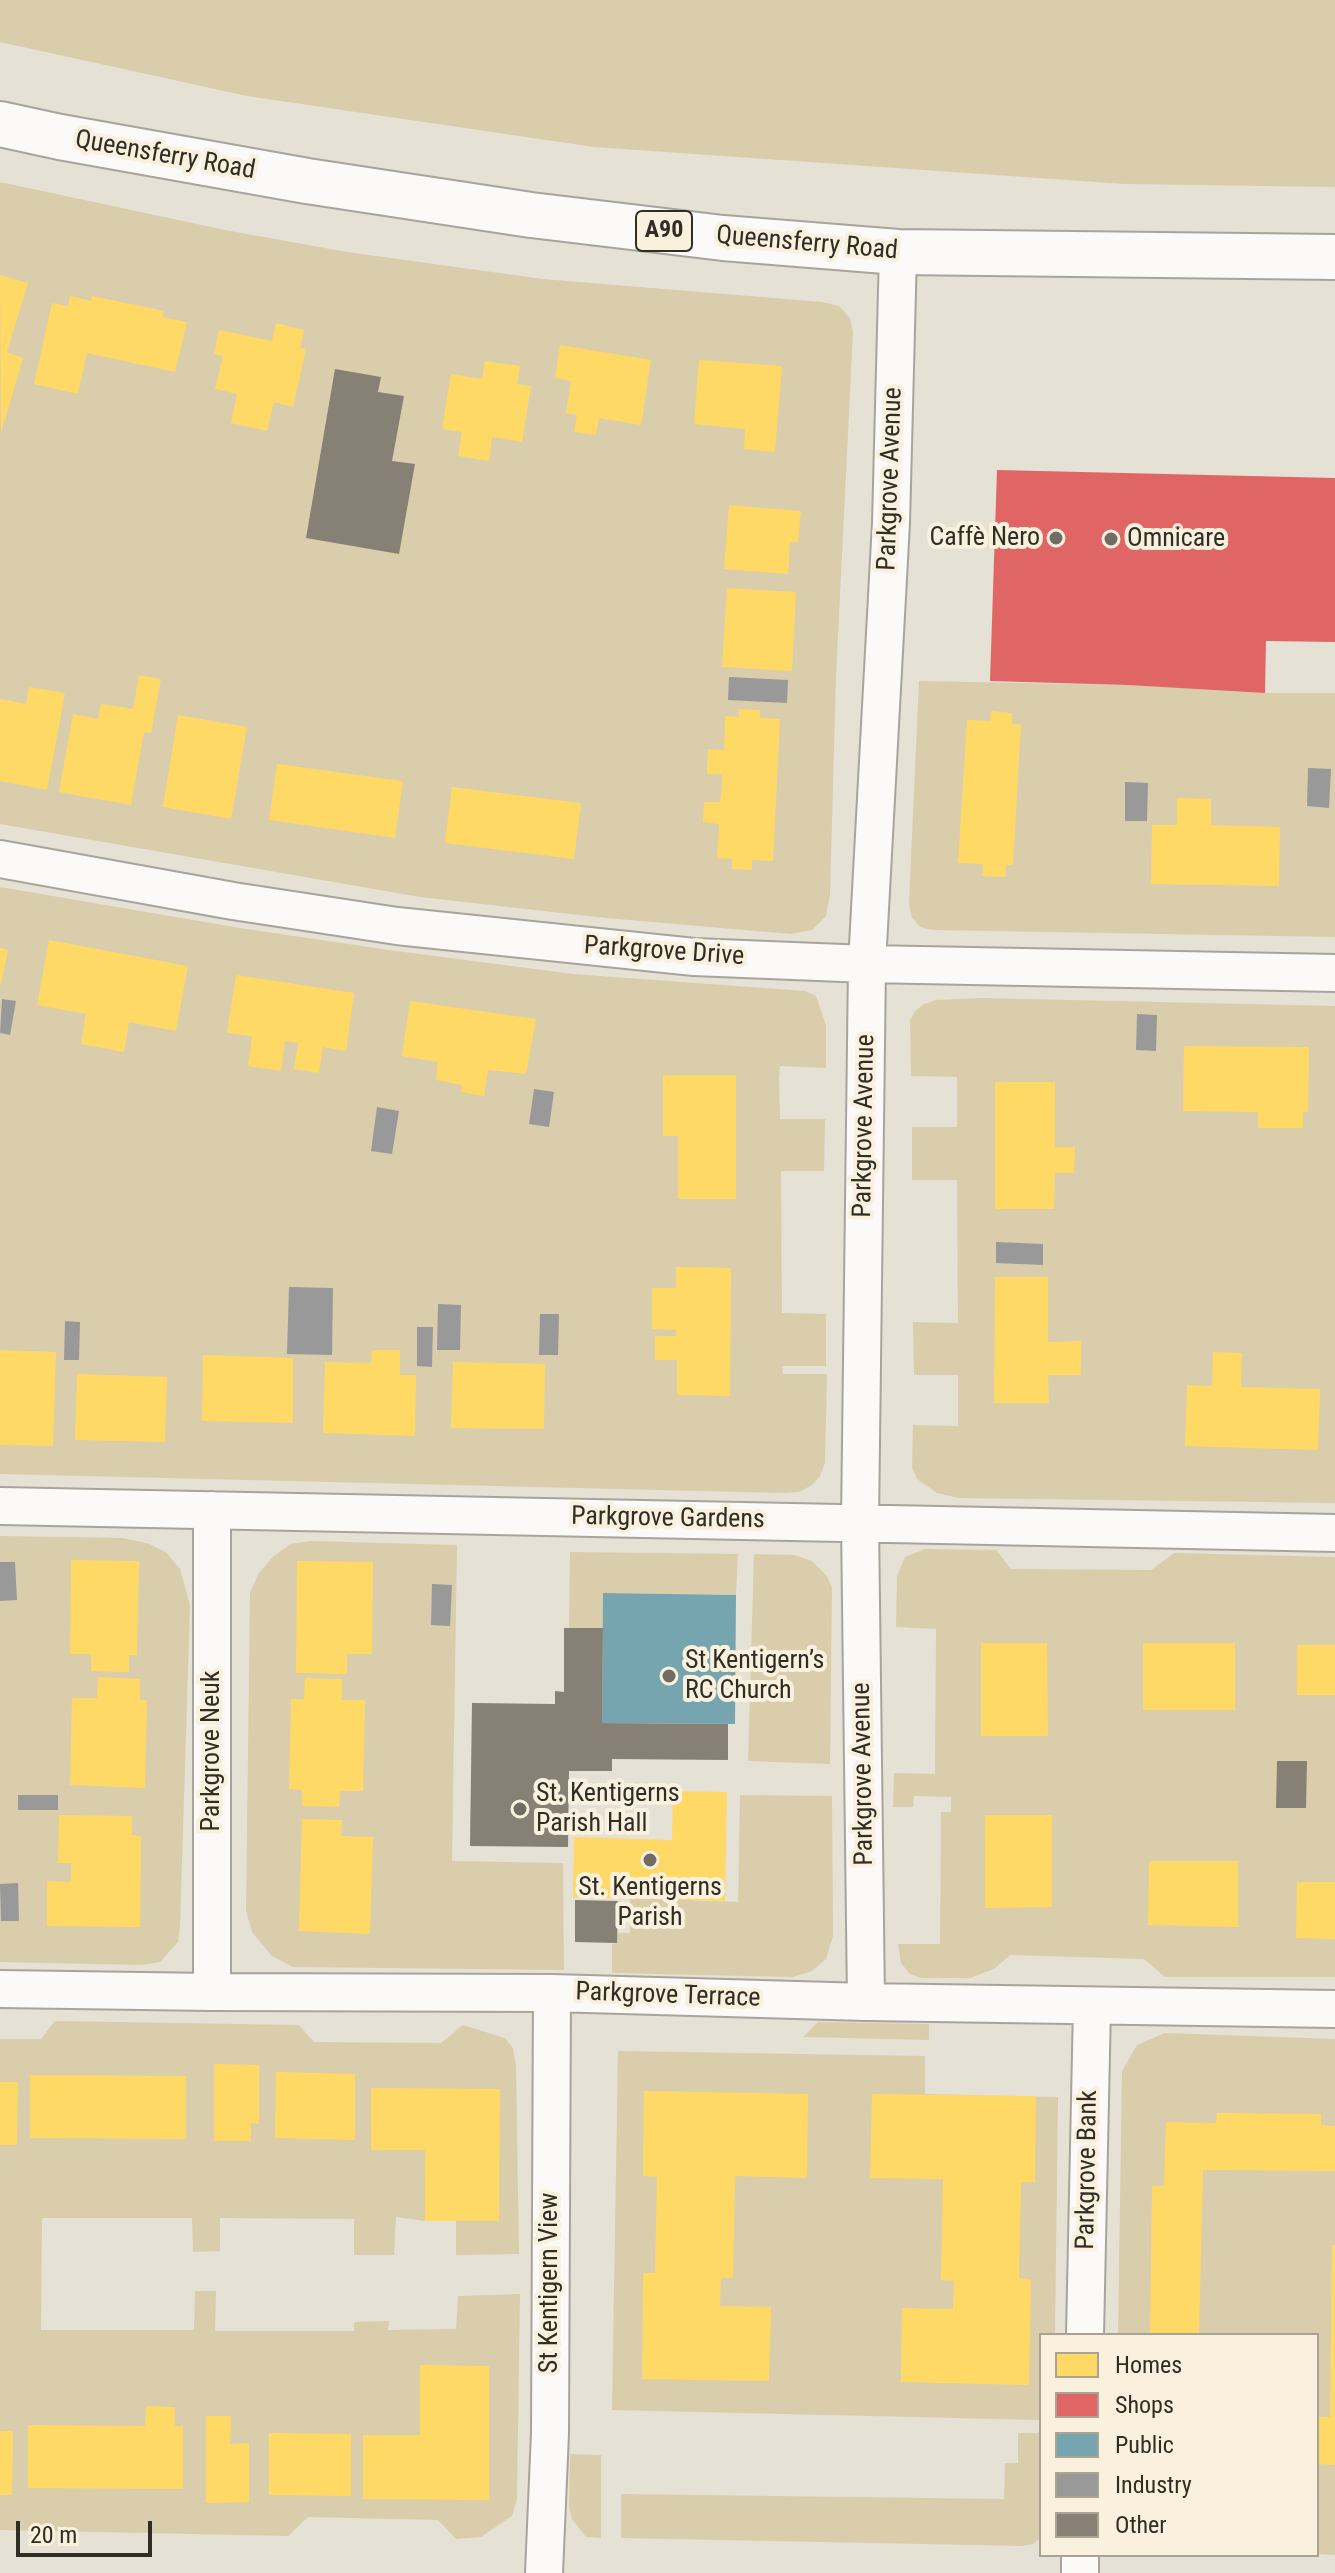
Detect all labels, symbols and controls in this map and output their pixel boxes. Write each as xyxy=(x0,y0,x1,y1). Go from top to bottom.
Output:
street label: Queensferry Road xyxy=(73,125,257,187)
road number: A90 xyxy=(636,211,692,251)
street label: Queensferry Road xyxy=(715,221,899,267)
street label: Parkgrove Avenue xyxy=(872,387,910,571)
place label: Caffè Nero xyxy=(929,522,1040,554)
place label: Omnicare xyxy=(1127,523,1225,555)
marker: Caffè Nero xyxy=(1047,529,1065,547)
marker: Omnicare xyxy=(1102,530,1120,548)
street label: Parkgrove Drive xyxy=(583,931,745,973)
street label: Parkgrove Avenue xyxy=(848,1034,882,1218)
street label: Parkgrove Gardens xyxy=(571,1502,765,1536)
place label: St Kentigern’s RC Church xyxy=(685,1645,824,1706)
marker: St Kentigern’s RC Church xyxy=(660,1667,678,1685)
street label: Parkgrove Neuk xyxy=(196,1670,228,1832)
street label: Parkgrove Avenue xyxy=(847,1682,881,1866)
place label: St. Kentigerns Parish Hall xyxy=(536,1778,680,1840)
marker: St. Kentigerns Parish Hall xyxy=(511,1800,529,1818)
marker: St. Kentigerns Parish xyxy=(641,1851,659,1869)
place label: St. Kentigerns Parish xyxy=(578,1872,722,1934)
street label: Parkgrove Terrace xyxy=(575,1977,761,2015)
street label: Parkgrove Bank xyxy=(1071,2090,1105,2250)
street label: St Kentigern View xyxy=(534,2193,566,2373)
legend xyxy=(1039,2333,1319,2557)
text: Homes xyxy=(1115,2351,1182,2379)
text: Shops xyxy=(1115,2391,1174,2419)
text: Public xyxy=(1115,2431,1174,2459)
text: Industry xyxy=(1115,2471,1192,2499)
scale bar xyxy=(20,2505,156,2555)
text: Other xyxy=(1115,2511,1167,2539)
text: 20 m xyxy=(30,2521,77,2549)

